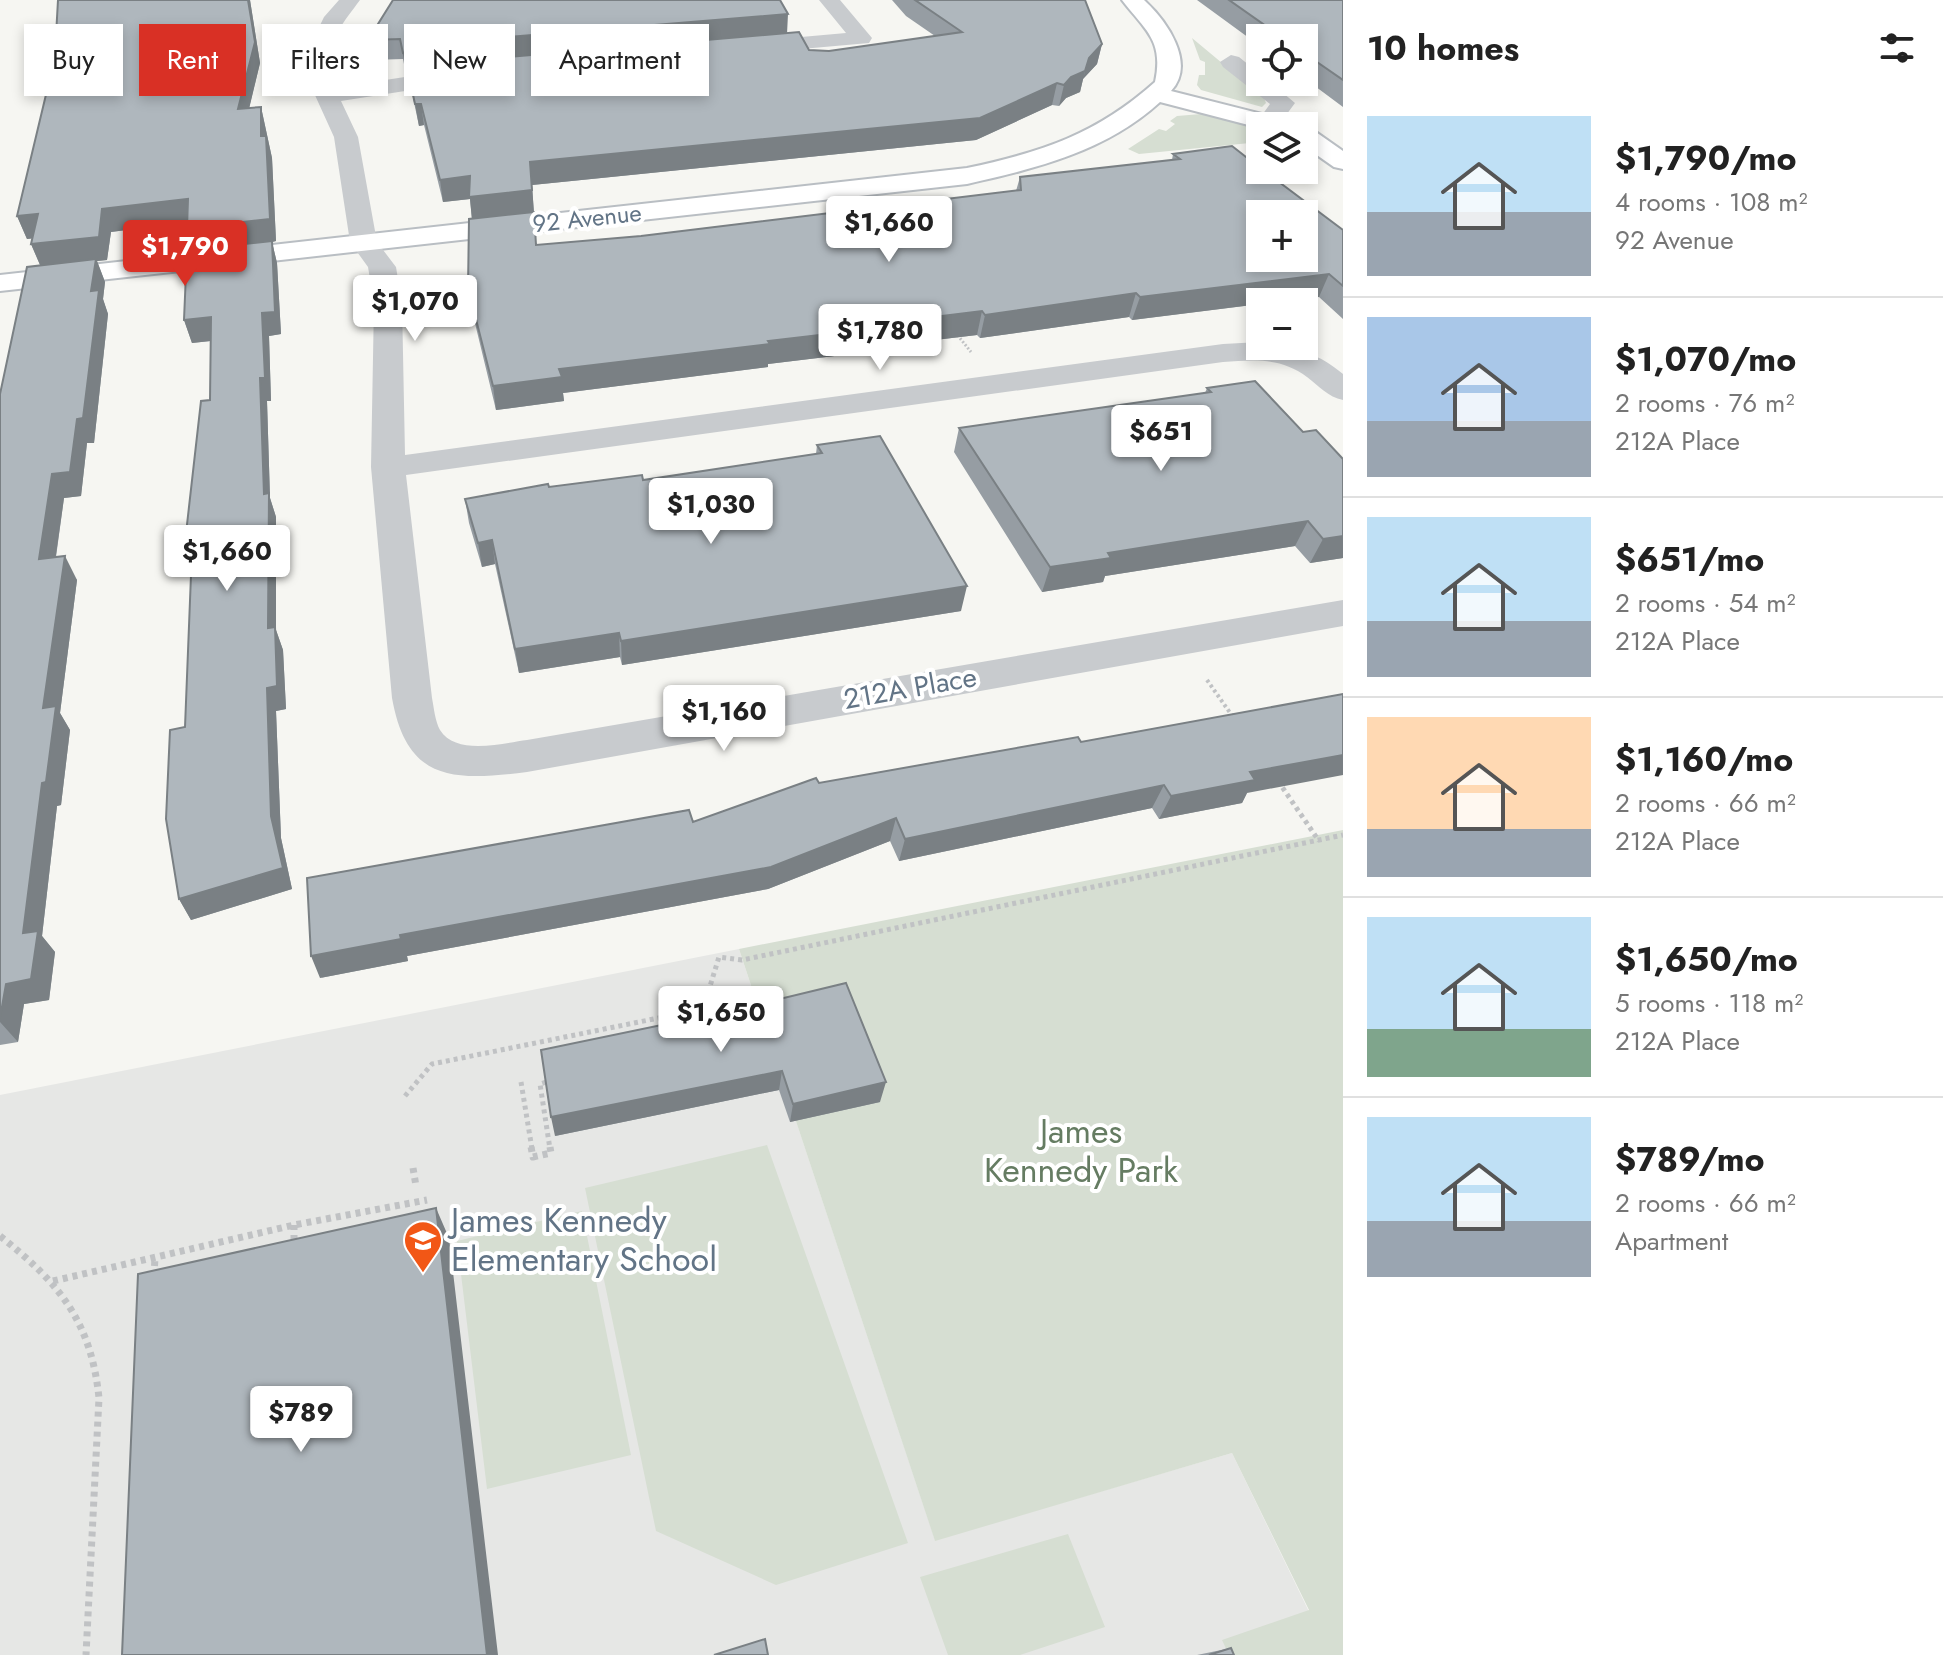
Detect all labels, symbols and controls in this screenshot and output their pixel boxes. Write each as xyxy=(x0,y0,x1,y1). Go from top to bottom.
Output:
chip: Buy xyxy=(24,24,123,96)
chip: Rent xyxy=(139,24,246,96)
chip: Filters xyxy=(262,24,388,96)
chip: New xyxy=(404,24,515,96)
chip: Apartment xyxy=(531,24,709,96)
map controls xyxy=(1246,24,1318,360)
button: locate xyxy=(1246,24,1318,96)
text: 10 homes xyxy=(1367,24,1519,73)
icon: filters xyxy=(1875,26,1919,70)
button: layers xyxy=(1246,112,1318,184)
text: $1,790/mo xyxy=(1615,134,1796,183)
icon: home xyxy=(1431,148,1527,244)
text: 4 rooms · 108 m² xyxy=(1615,183,1808,221)
street label: 92 Avenue xyxy=(531,195,643,241)
pin: $1,660 xyxy=(824,196,954,264)
button: + xyxy=(1246,200,1318,272)
text: $1,660 xyxy=(844,203,934,241)
pin: $1,790 xyxy=(120,220,250,288)
text: 92 Avenue xyxy=(1615,221,1734,259)
text: $1,790 xyxy=(141,227,229,265)
pin: $1,070 xyxy=(350,275,480,343)
text: $1,070 xyxy=(371,282,459,320)
button: − xyxy=(1246,288,1318,360)
pin: $1,780 xyxy=(815,304,945,372)
text: $1,780 xyxy=(836,311,924,349)
text: $1,070/mo xyxy=(1615,335,1796,384)
icon: home xyxy=(1431,349,1527,445)
text: 2 rooms · 76 m² xyxy=(1615,384,1794,422)
pin: $651 xyxy=(1114,405,1208,473)
text: $651 xyxy=(1129,412,1193,450)
text: 212A Place xyxy=(1615,422,1740,460)
pin: $1,030 xyxy=(646,478,776,546)
text: $1,030 xyxy=(667,485,755,523)
pin: $1,660 xyxy=(162,525,292,593)
text: $1,660 xyxy=(182,532,272,570)
text: $651/mo xyxy=(1615,535,1764,584)
icon: home xyxy=(1431,549,1527,645)
text: 2 rooms · 54 m² xyxy=(1615,584,1796,622)
text: 212A Place xyxy=(1615,622,1740,660)
street label: 212A Place xyxy=(840,656,980,720)
pin: $1,160 xyxy=(659,685,789,753)
text: $1,160 xyxy=(681,692,767,730)
text: $1,160/mo xyxy=(1615,735,1793,784)
icon: home xyxy=(1431,749,1527,845)
text: 2 rooms · 66 m² xyxy=(1615,784,1796,822)
text: 212A Place xyxy=(1615,822,1740,860)
text: $1,650/mo xyxy=(1615,935,1798,984)
icon: home xyxy=(1431,949,1527,1045)
text: 5 rooms · 118 m² xyxy=(1615,984,1803,1022)
pin: $1,650 xyxy=(656,986,786,1054)
text: $1,650 xyxy=(676,993,766,1031)
text: 212A Place xyxy=(1615,1022,1740,1060)
park label: James Kennedy Park xyxy=(984,1107,1178,1195)
text: $789/mo xyxy=(1615,1135,1765,1184)
icon: home xyxy=(1431,1149,1527,1245)
text: 2 rooms · 66 m² xyxy=(1615,1184,1796,1222)
place label: James Kennedy Elementary School xyxy=(447,1196,717,1284)
school or university icon: James Kennedy Elementary School xyxy=(402,1219,444,1274)
text: Apartment xyxy=(1615,1222,1728,1260)
pin: $789 xyxy=(254,1386,348,1454)
text: $789 xyxy=(268,1393,334,1431)

